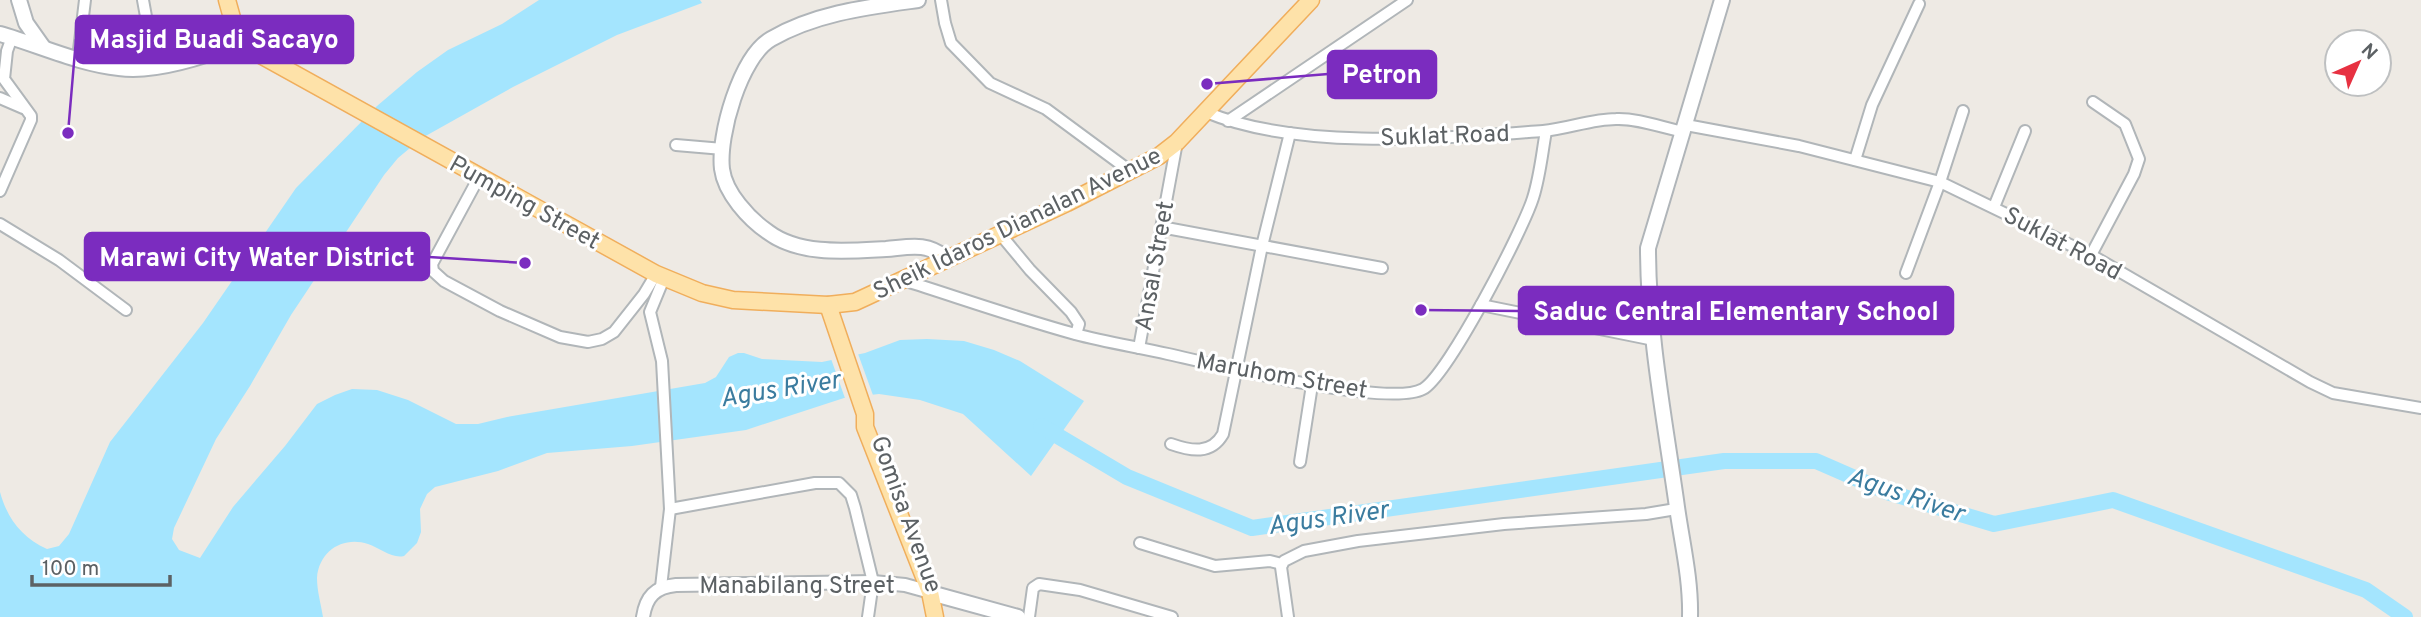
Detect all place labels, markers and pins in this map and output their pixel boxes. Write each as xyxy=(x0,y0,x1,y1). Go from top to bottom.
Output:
callout: Masjid Buadi Sacayo xyxy=(76,16,353,63)
callout: Petron xyxy=(1328,51,1436,98)
callout: Marawi City Water District xyxy=(85,233,429,280)
callout: Saduc Central Elementary School xyxy=(1519,287,1953,334)

